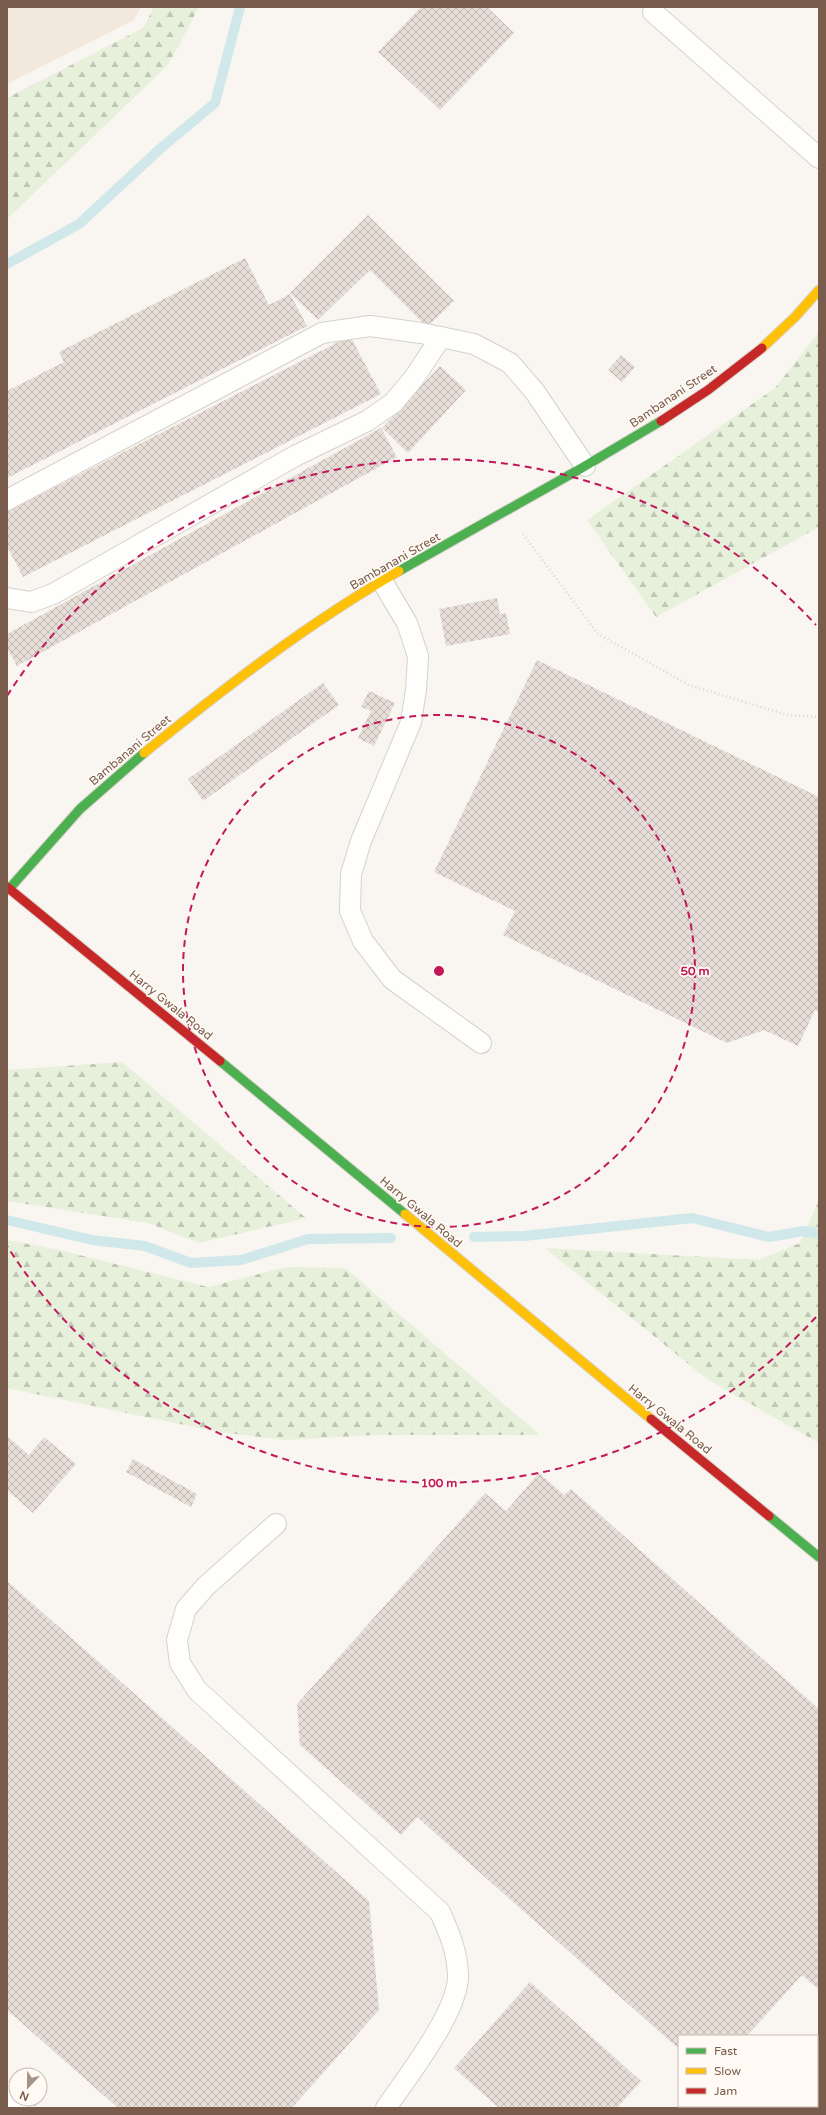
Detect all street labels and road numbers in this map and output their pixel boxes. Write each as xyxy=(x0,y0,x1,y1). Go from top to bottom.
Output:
street label: Bambanani Street xyxy=(627,361,720,430)
street label: Bambanani Street xyxy=(347,529,443,593)
street label: Bambanani Street xyxy=(86,712,174,788)
street label: Harry Gwala Road xyxy=(127,967,215,1043)
street label: Harry Gwala Road xyxy=(377,1174,465,1250)
street label: Harry Gwala Road xyxy=(626,1381,714,1457)

